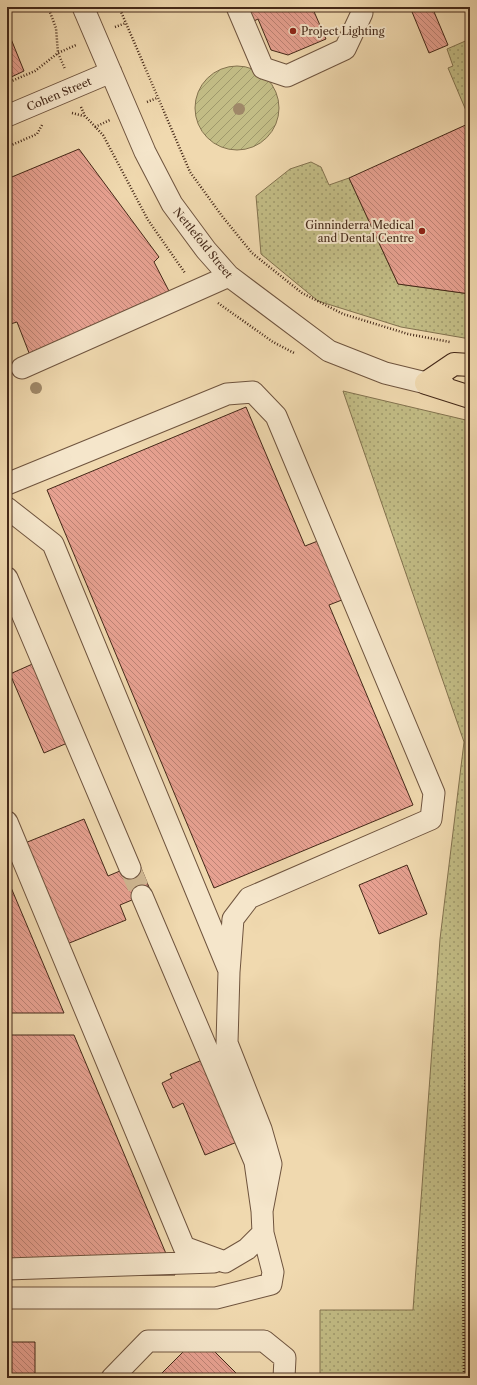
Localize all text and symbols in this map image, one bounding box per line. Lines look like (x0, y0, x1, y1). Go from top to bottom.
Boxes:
place label: Project Lighting (301, 24, 385, 38)
marker: Project Lighting (288, 26, 298, 36)
street label: Cohen Street (24, 74, 94, 114)
street label: Nettlefold Street (170, 205, 236, 281)
place label: Ginninderra Medical and Dental Centre (305, 218, 415, 245)
marker: Ginninderra Medical and Dental Centre (417, 226, 427, 236)

